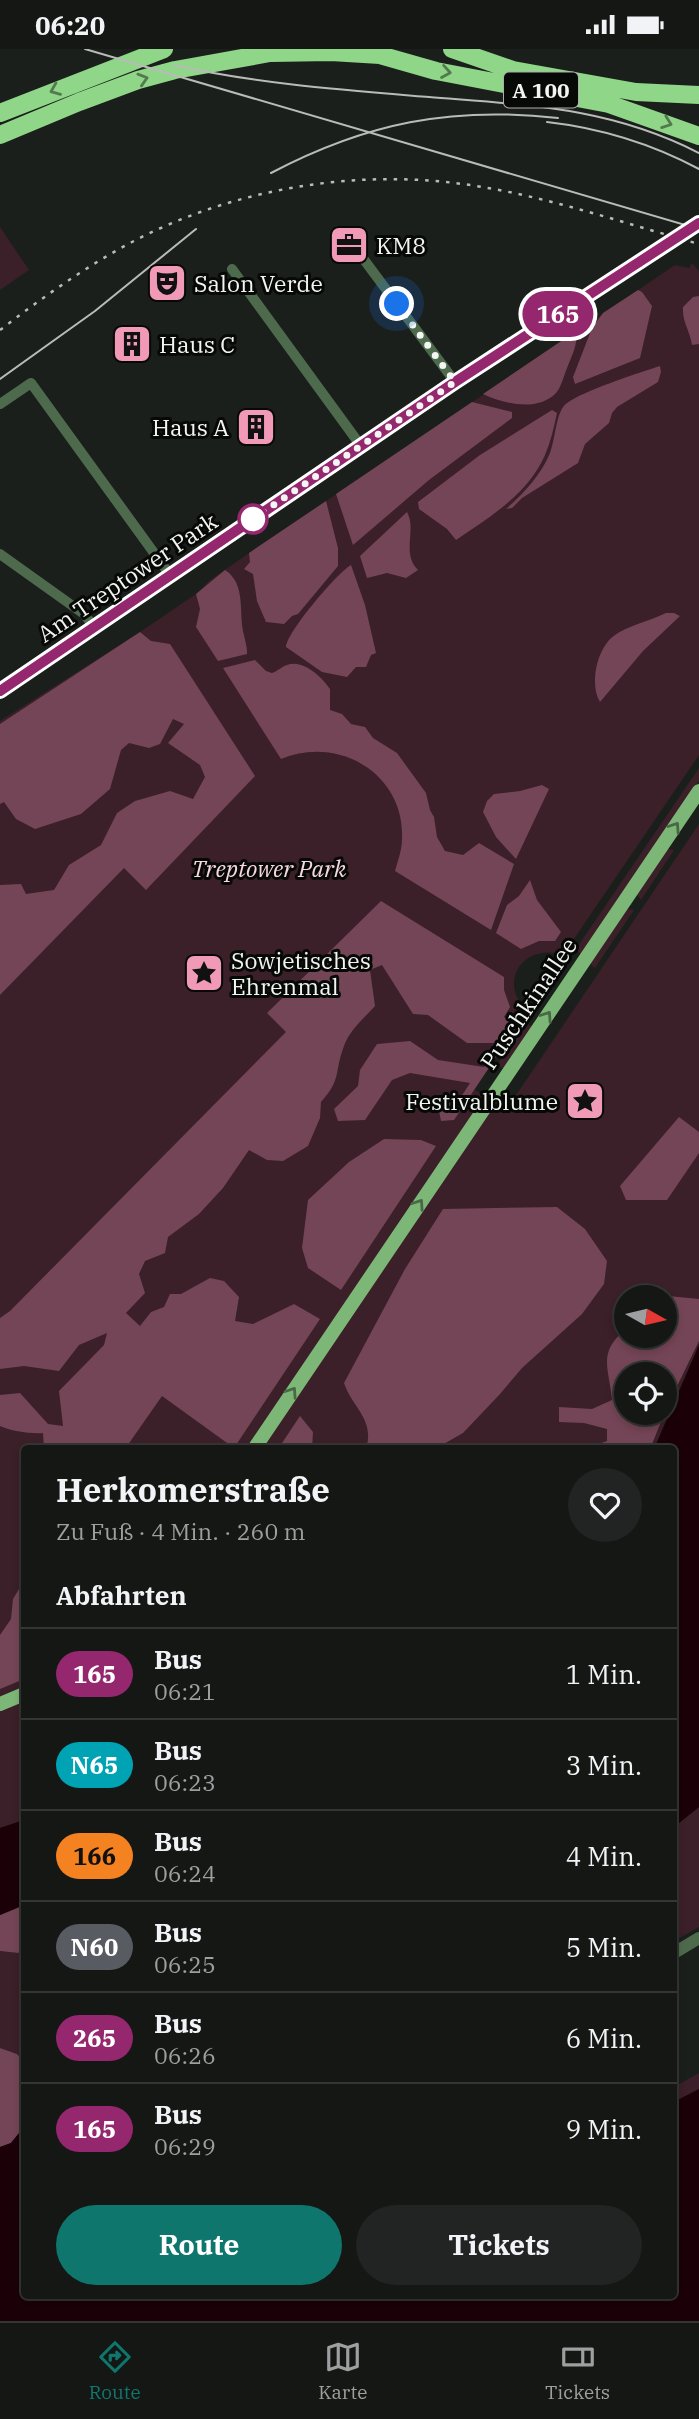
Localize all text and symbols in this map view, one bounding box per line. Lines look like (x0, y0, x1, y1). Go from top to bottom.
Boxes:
text: 06:20 (35, 8, 105, 42)
one-way arrow (440, 64, 451, 79)
one-way arrow (137, 72, 149, 87)
road number: A 100 (504, 72, 578, 107)
one-way arrow (49, 82, 61, 96)
one-way arrow (660, 115, 672, 129)
office icon: KM8 (328, 224, 370, 266)
place label: KM8 (376, 230, 426, 260)
theatre icon: Salon Verde (146, 262, 188, 304)
place label: Salon Verde (194, 268, 323, 298)
your location (379, 286, 414, 321)
line badge: 165 (518, 291, 598, 337)
text: 165 (536, 298, 580, 330)
building icon: Haus C (111, 323, 153, 365)
place label: Haus C (159, 329, 235, 359)
building icon: Haus A (235, 406, 277, 448)
place label: Haus A (152, 412, 229, 442)
unlabelled marker (238, 504, 268, 534)
street label: Am Treptower Park (31, 505, 223, 648)
one-way arrow (666, 822, 679, 835)
park label: Treptower Park (192, 853, 347, 883)
street label: Puschkinallee (473, 931, 583, 1075)
place label: Sowjetisches Ehrenmal (231, 945, 371, 1001)
place icon: Sowjetisches Ehrenmal (183, 952, 225, 994)
one-way arrow (539, 1011, 551, 1024)
place icon: Festivalblume (564, 1080, 606, 1122)
place label: Festivalblume (405, 1086, 558, 1116)
one-way arrow (411, 1199, 424, 1212)
north arrow (614, 1285, 677, 1347)
map controls (614, 1285, 677, 1425)
button: locate (614, 1362, 677, 1425)
one-way arrow (284, 1387, 297, 1400)
text: Herkomerstraße (56, 1468, 330, 1511)
button: heart (568, 1468, 642, 1542)
text: Zu Fuß · 4 Min. · 260 m (56, 1516, 305, 1546)
text: Abfahrten (56, 1578, 187, 1612)
text: Bus (154, 1642, 202, 1676)
text: 1 Min. (566, 1657, 642, 1691)
text: 165 (73, 1658, 116, 1690)
text: 06:21 (154, 1676, 216, 1706)
text: Bus (154, 1733, 202, 1767)
text: 3 Min. (566, 1748, 642, 1782)
text: N65 (71, 1749, 118, 1781)
text: 06:23 (154, 1767, 216, 1797)
text: Bus (154, 1824, 202, 1858)
text: 4 Min. (566, 1839, 642, 1873)
text: 166 (73, 1840, 116, 1872)
text: 06:24 (154, 1858, 216, 1888)
text: Bus (154, 1915, 202, 1949)
text: 5 Min. (566, 1930, 642, 1964)
text: N60 (71, 1931, 118, 1963)
text: 06:25 (154, 1949, 216, 1979)
text: Bus (154, 2006, 202, 2040)
text: 6 Min. (566, 2021, 642, 2055)
text: 265 (73, 2022, 116, 2054)
text: 06:26 (154, 2040, 216, 2070)
text: Bus (154, 2097, 202, 2131)
text: 9 Min. (566, 2112, 642, 2146)
text: 165 (73, 2113, 116, 2145)
text: 06:29 (154, 2131, 216, 2161)
button: Route (56, 2205, 342, 2285)
button: Tickets (356, 2205, 642, 2285)
tab: Route (89, 2338, 141, 2404)
tab: Karte (318, 2338, 367, 2404)
tab: Tickets (545, 2338, 610, 2404)

